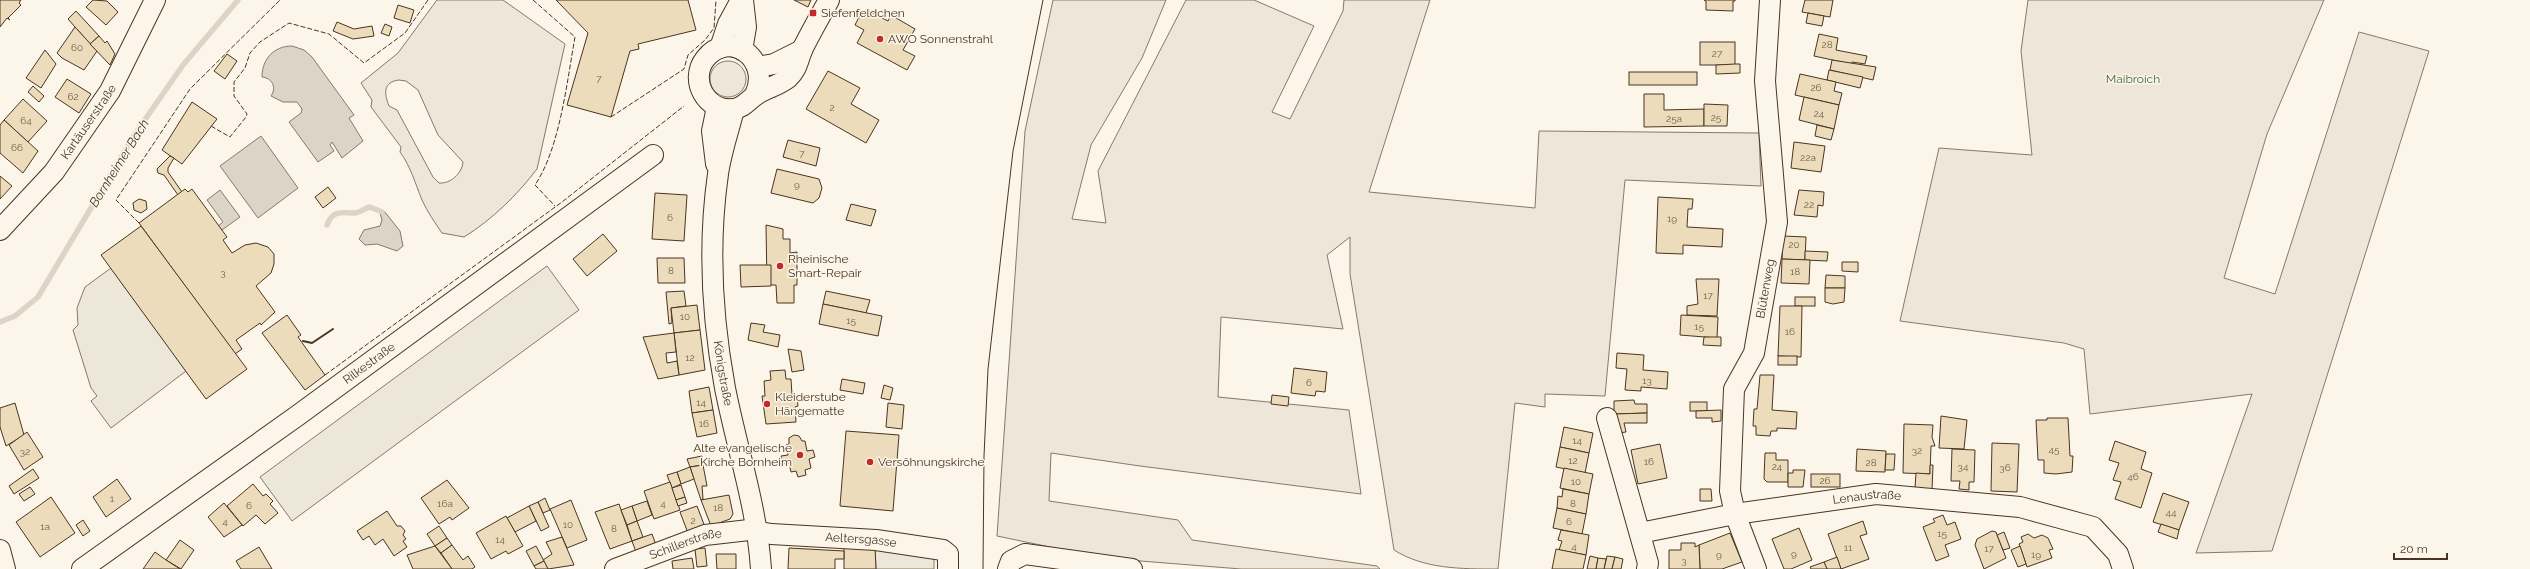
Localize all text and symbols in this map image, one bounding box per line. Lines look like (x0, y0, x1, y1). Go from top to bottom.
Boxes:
place label: Siefenfeldchen (821, 6, 905, 20)
marker: Siefenfeldchen (808, 8, 818, 18)
place label: AWO Sonnenstrahl (888, 32, 994, 46)
marker: AWO Sonnenstrahl (875, 34, 885, 44)
house number: 28 (1821, 39, 1833, 50)
house number: 60 (71, 42, 83, 53)
house number: 27 (1712, 48, 1723, 59)
park label: Maibroich (2106, 72, 2160, 86)
house number: 7 (596, 73, 602, 84)
street label: Kartäuserstraße (58, 82, 119, 162)
house number: 26 (1810, 82, 1822, 93)
house number: 62 (67, 91, 79, 102)
house number: 2 (829, 102, 835, 113)
house number: 24 (1814, 108, 1825, 119)
house number: 25 (1711, 112, 1722, 123)
house number: 25a (1666, 113, 1682, 124)
house number: 64 (20, 115, 32, 126)
water label: Bornheimer Bach (86, 116, 152, 210)
house number: 66 (11, 142, 23, 153)
house number: 7 (799, 148, 805, 159)
house number: 22a (1800, 152, 1816, 163)
house number: 9 (794, 179, 800, 190)
house number: 22 (1804, 199, 1814, 210)
house number: 6 (667, 212, 673, 223)
house number: 19 (1667, 213, 1677, 224)
house number: 20 (1788, 239, 1800, 250)
place label: Rheinische Smart-Repair (788, 252, 862, 280)
street label: Blütenweg (1753, 258, 1777, 320)
marker: Rheinische Smart-Repair (775, 261, 785, 271)
house number: 8 (668, 265, 674, 276)
house number: 18 (1790, 266, 1800, 277)
house number: 3 (220, 267, 226, 278)
house number: 17 (1703, 290, 1713, 301)
house number: 10 (680, 311, 690, 322)
house number: 15 (846, 315, 856, 326)
house number: 15 (1694, 321, 1704, 332)
house number: 16 (1785, 326, 1795, 337)
street label: Rilkestraße (340, 340, 398, 387)
street label: Königstraße (711, 340, 736, 407)
house number: 12 (685, 352, 695, 363)
house number: 13 (1642, 375, 1652, 386)
house number: 6 (1306, 377, 1312, 388)
place label: Kleiderstube Hängematte (775, 390, 846, 418)
house number: 14 (696, 397, 706, 408)
marker: Kleiderstube Hängematte (762, 399, 772, 409)
house number: 16 (699, 418, 709, 429)
house number: 14 (1572, 435, 1582, 446)
place label: Alte evangelische Kirche Bornheim (693, 441, 792, 469)
house number: 45 (2049, 444, 2060, 455)
house number: 32 (1912, 445, 1922, 456)
house number: 32 (20, 446, 30, 457)
marker: Alte evangelische Kirche Bornheim (795, 450, 805, 460)
place label: Versöhnungskirche (878, 455, 985, 469)
house number: 12 (1568, 455, 1578, 466)
house number: 16 (1644, 456, 1654, 467)
marker: Versöhnungskirche (865, 457, 875, 467)
house number: 28 (1865, 457, 1877, 468)
house number: 24 (1772, 461, 1783, 472)
house number: 34 (1958, 461, 1969, 472)
house number: 36 (1999, 462, 2011, 473)
house number: 46 (2127, 471, 2139, 482)
house number: 26 (1819, 475, 1831, 486)
house number: 10 (1571, 476, 1581, 487)
street label: Lenaustraße (1832, 487, 1902, 507)
house number: 1 (110, 493, 115, 504)
house number: 16a (437, 498, 453, 509)
house number: 4 (660, 498, 666, 509)
house number: 8 (1570, 498, 1576, 509)
house number: 6 (246, 500, 252, 511)
house number: 18 (713, 502, 723, 513)
house number: 44 (2166, 507, 2177, 518)
house number: 2 (690, 515, 696, 526)
house number: 4 (222, 516, 228, 527)
house number: 6 (1566, 516, 1572, 527)
house number: 10 (563, 519, 573, 530)
house number: 1a (40, 521, 50, 532)
house number: 8 (611, 523, 617, 534)
street label: Schillerstraße (647, 526, 722, 562)
house number: 15 (1937, 528, 1947, 539)
street label: Aeltersgasse (825, 530, 898, 550)
house number: 14 (495, 534, 505, 545)
scale bar (2394, 535, 2447, 561)
house number: 4 (1571, 541, 1577, 552)
house number: 11 (1844, 542, 1853, 553)
text: 20 m (2400, 542, 2428, 556)
house number: 17 (1984, 543, 1994, 554)
house number: 9 (1791, 548, 1797, 559)
house number: 9 (1716, 549, 1722, 560)
house number: 19 (2031, 549, 2041, 560)
house number: 3 (1681, 555, 1687, 566)

